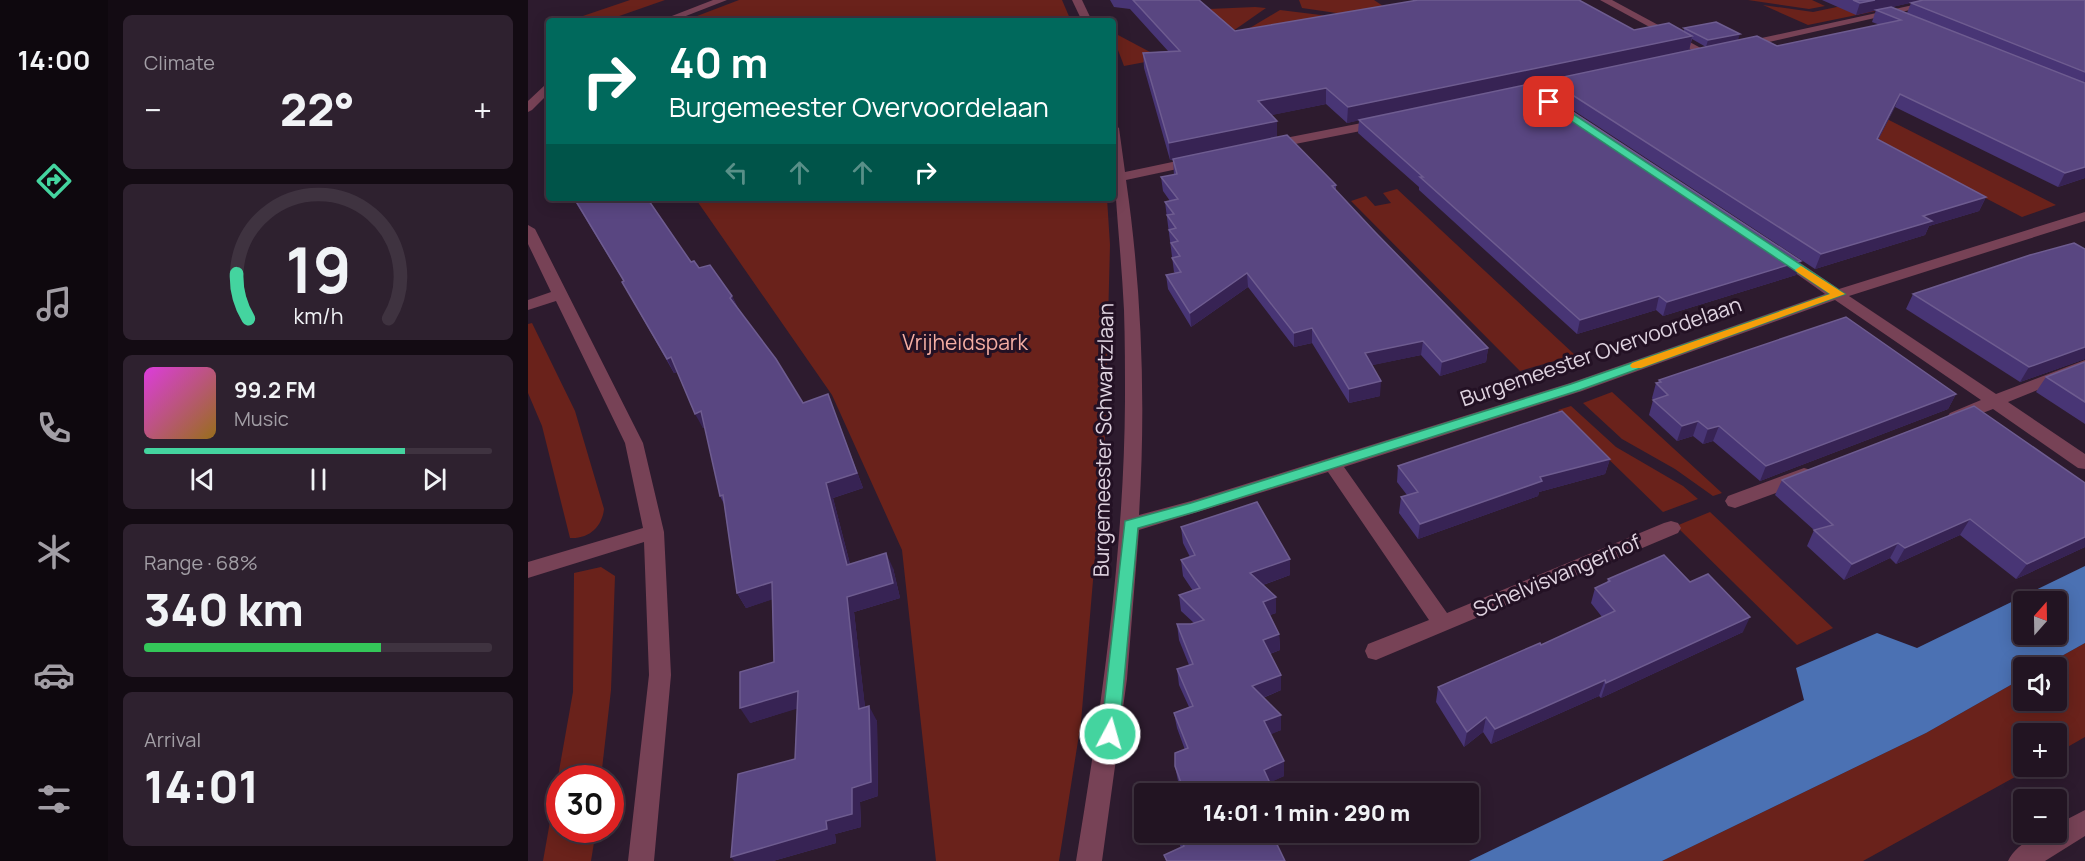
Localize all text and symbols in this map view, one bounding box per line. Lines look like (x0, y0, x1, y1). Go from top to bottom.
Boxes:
text: 40 m (669, 33, 768, 91)
text: 14:00 (17, 41, 91, 78)
icon: right (570, 42, 648, 120)
text: Climate (144, 49, 215, 76)
pin (1523, 76, 1574, 127)
text: 22° (280, 78, 355, 140)
icon: arrive (1532, 85, 1565, 118)
text: − (144, 87, 162, 132)
text: + (473, 87, 492, 132)
text: Burgemeester Overvoordelaan (669, 88, 1049, 125)
icon: left (720, 156, 753, 189)
icon: ahead (783, 156, 816, 189)
icon: ahead (846, 156, 879, 189)
icon: right (909, 156, 942, 189)
icon: directions (33, 160, 75, 202)
text: 19 (285, 226, 351, 312)
icon: music (33, 283, 75, 325)
street label: Burgemeester Overvoordelaan (1456, 290, 1745, 412)
text: km/h (293, 301, 343, 330)
street label: Burgemeester Schwartzlaan (1087, 303, 1119, 577)
park label: Vrijheidspark (902, 328, 1028, 356)
text: 99.2 FM (234, 375, 316, 405)
text: Music (234, 405, 289, 432)
icon: phone (33, 407, 75, 449)
icon: previous (186, 463, 219, 496)
icon: pause (302, 463, 335, 496)
icon: next (418, 463, 451, 496)
street label: Schelvisvangerhof (1469, 527, 1645, 623)
icon: climate (33, 531, 75, 573)
text: Range · 68% (144, 549, 258, 576)
text: 340 km (144, 578, 304, 640)
north arrow (2013, 591, 2067, 645)
map controls (2013, 591, 2067, 843)
icon: car (33, 654, 75, 696)
button: sound (2013, 657, 2067, 711)
position arrow (1078, 702, 1142, 766)
button: + (2013, 723, 2067, 777)
text: Arrival (144, 726, 201, 753)
text: 14:01 (144, 755, 259, 817)
speed limit sign: 30 (546, 765, 624, 843)
icon: filters (33, 778, 75, 820)
button: − (2013, 789, 2067, 843)
text: 14:01 · 1 min · 290 m (1203, 798, 1410, 828)

